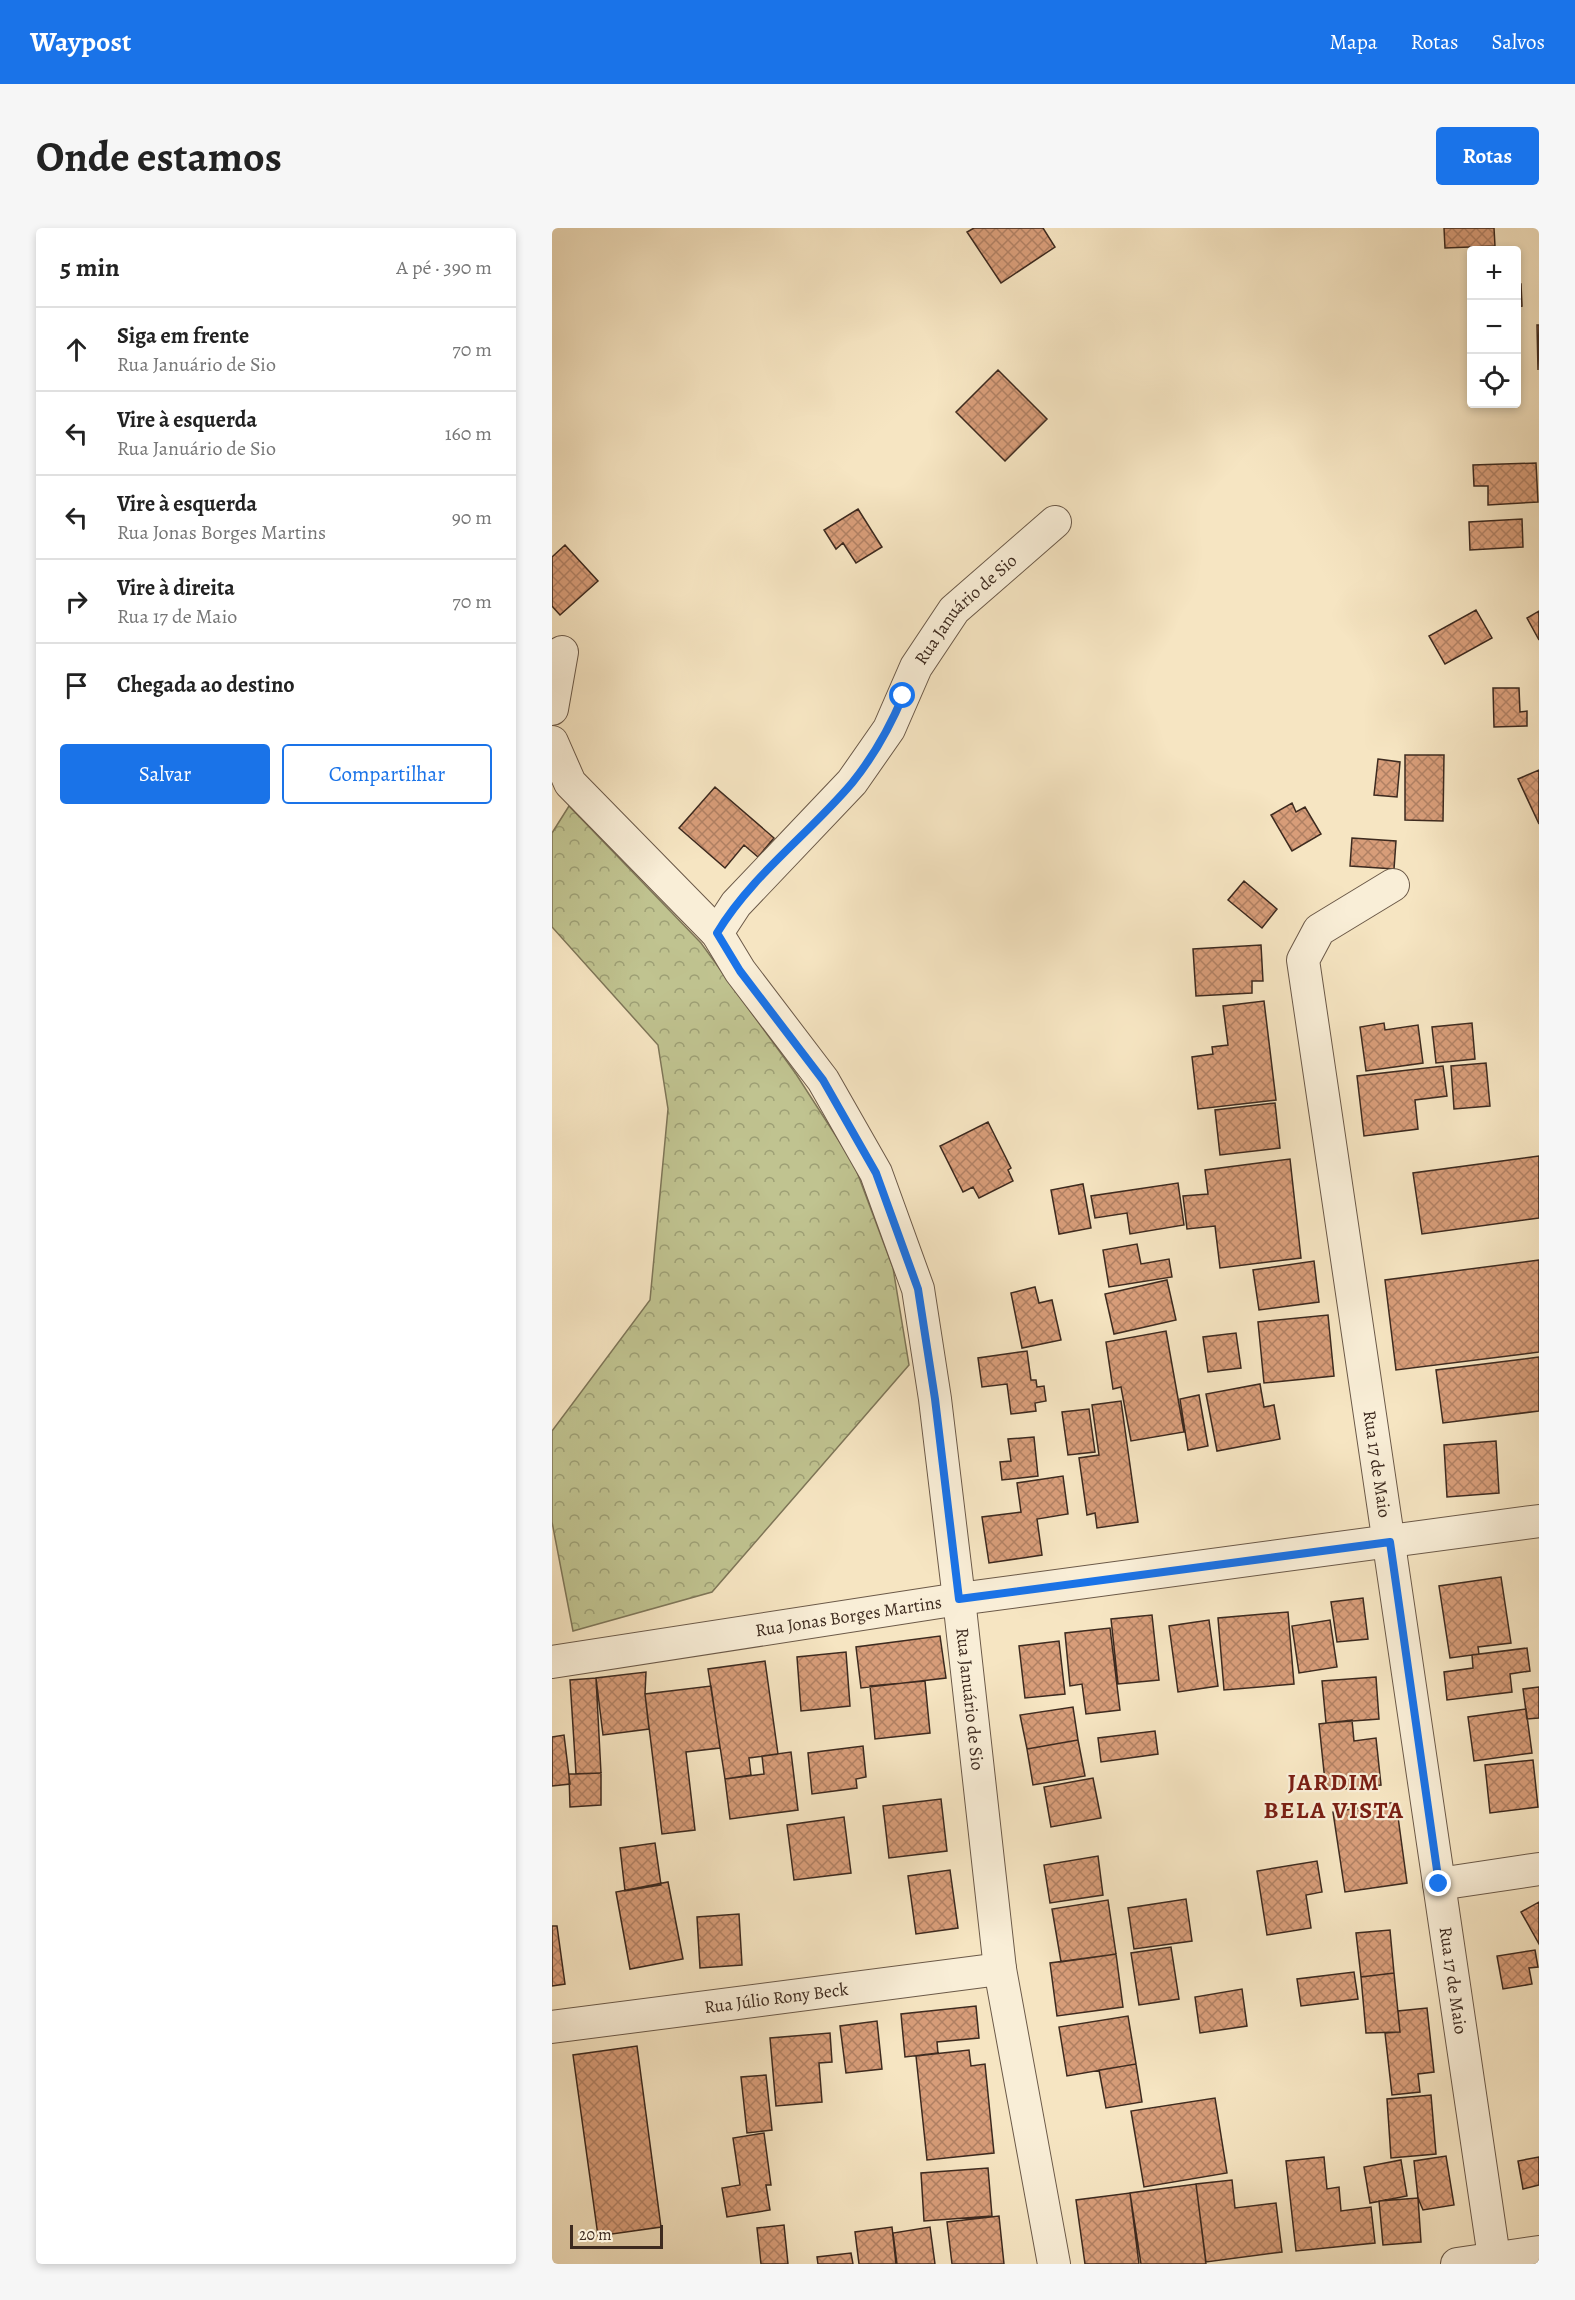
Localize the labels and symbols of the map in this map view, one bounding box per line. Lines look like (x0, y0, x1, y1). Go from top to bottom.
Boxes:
street label: Rua Januário de Sio (909, 548, 1022, 669)
route start (889, 682, 915, 708)
street label: Rua 17 de Maio (1357, 1409, 1397, 1519)
street label: Rua Jonas Borges Martins (754, 1590, 943, 1642)
street label: Rua Januário de Sio (950, 1627, 990, 1772)
district label: JARDIM BELA VISTA (1263, 1766, 1405, 1826)
route end (1425, 1870, 1451, 1896)
street label: Rua 17 de Maio (1433, 1925, 1473, 2036)
street label: Rua Júlio Rony Beck (703, 1977, 850, 2019)
scale bar (570, 2222, 663, 2250)

